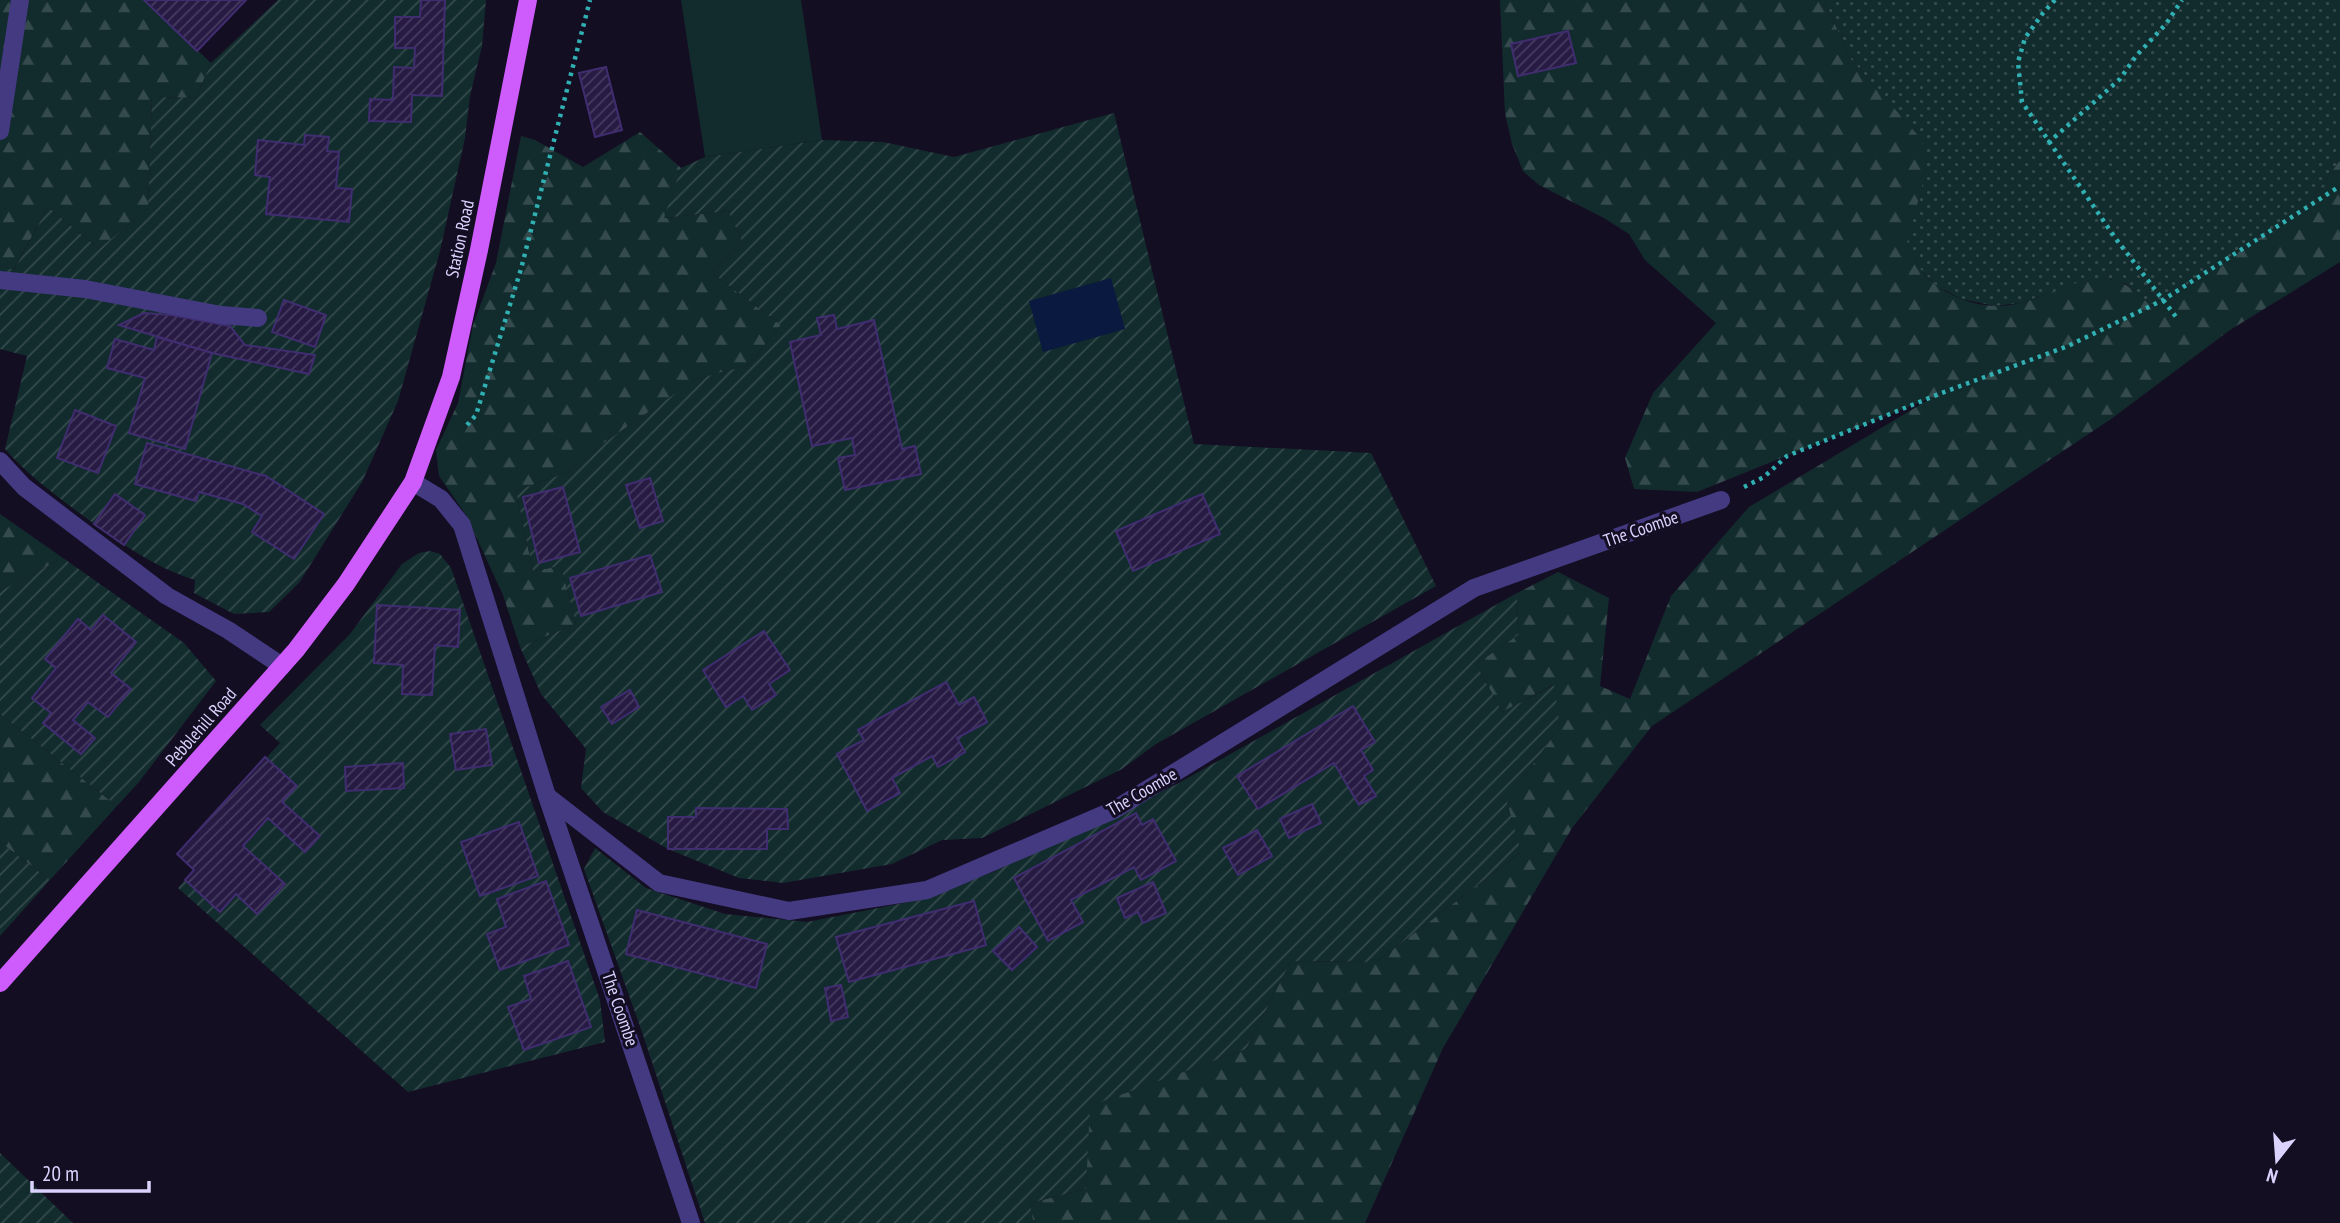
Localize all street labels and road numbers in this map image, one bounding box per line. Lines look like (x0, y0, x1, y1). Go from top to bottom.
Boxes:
street label: Station Road (440, 198, 479, 280)
street label: The Coombe (1600, 505, 1681, 552)
street label: Pebblehill Road (160, 683, 241, 771)
street label: The Coombe (1102, 762, 1181, 821)
street label: The Coombe (597, 968, 644, 1049)

